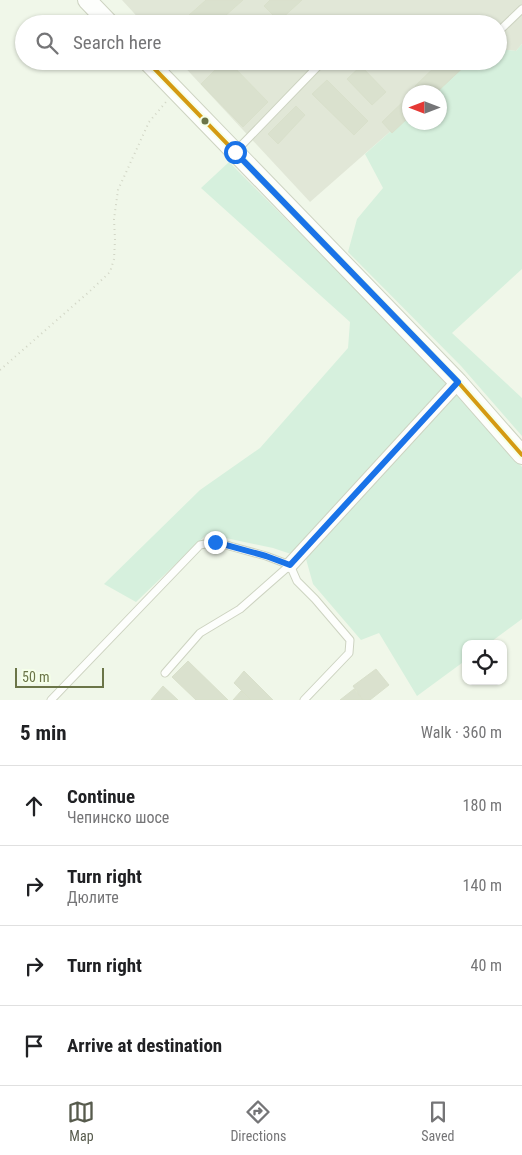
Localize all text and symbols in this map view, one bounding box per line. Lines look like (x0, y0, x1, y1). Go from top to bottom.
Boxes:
search box (15, 15, 507, 70)
icon: search (33, 29, 61, 57)
text: Search here (73, 31, 161, 54)
north arrow (402, 85, 447, 130)
unlabelled marker (200, 116, 210, 126)
route start (224, 141, 247, 164)
route end (204, 531, 227, 554)
map controls (462, 640, 507, 685)
button: locate (462, 640, 507, 685)
scale bar (15, 665, 104, 688)
text: 50 m (22, 669, 50, 685)
text: 5 min (20, 721, 67, 745)
text: Walk · 360 m (421, 723, 502, 742)
text: Continue (67, 785, 135, 808)
icon: ahead (20, 792, 48, 820)
text: 180 m (463, 796, 502, 815)
text: Чепинско шосе (67, 808, 169, 827)
text: Turn right (67, 865, 142, 888)
icon: right (20, 872, 48, 900)
text: 140 m (463, 876, 502, 895)
text: Дюлите (67, 888, 119, 907)
icon: right (20, 952, 48, 980)
text: Turn right (67, 954, 142, 977)
text: 40 m (470, 956, 502, 975)
icon: arrive (20, 1032, 48, 1060)
text: Arrive at destination (67, 1034, 222, 1057)
tab: Map (67, 1098, 95, 1144)
tab: Directions (230, 1098, 286, 1144)
tab: Saved (421, 1098, 455, 1144)

